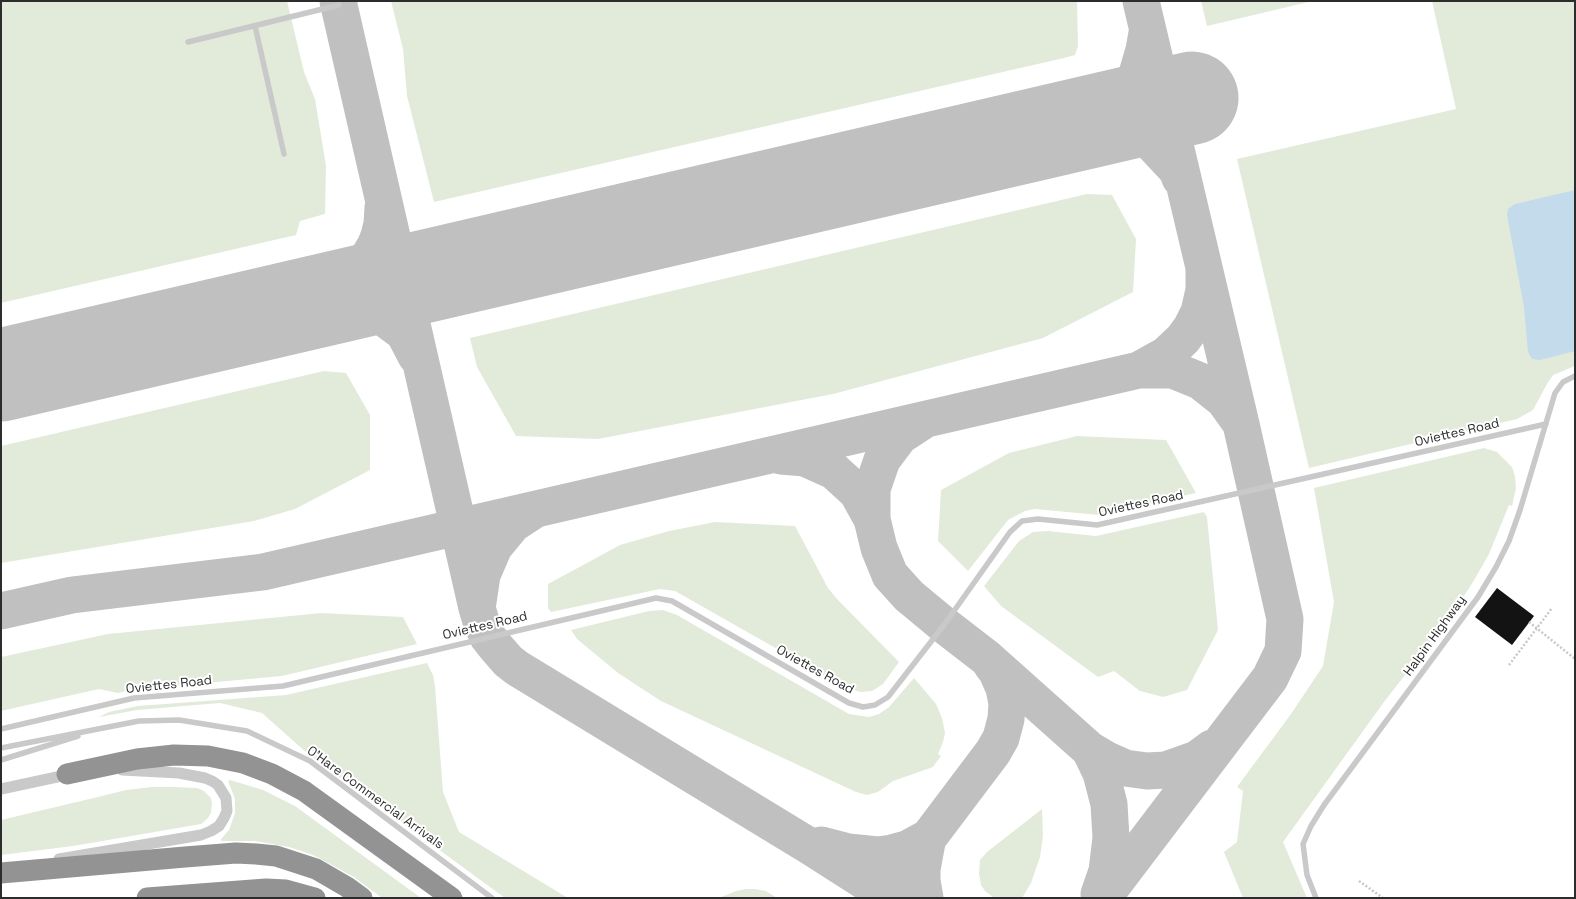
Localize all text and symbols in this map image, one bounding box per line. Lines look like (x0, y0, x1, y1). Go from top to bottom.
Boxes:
street label: Oviettes Road (1413, 416, 1501, 450)
street label: Oviettes Road (1097, 487, 1185, 521)
street label: Halpin Highway (1401, 593, 1469, 679)
street label: Oviettes Road (441, 609, 529, 643)
street label: Oviettes Road (773, 642, 857, 698)
street label: Oviettes Road (125, 673, 213, 697)
street label: O'Hare Commercial Arrivals (304, 743, 446, 853)

